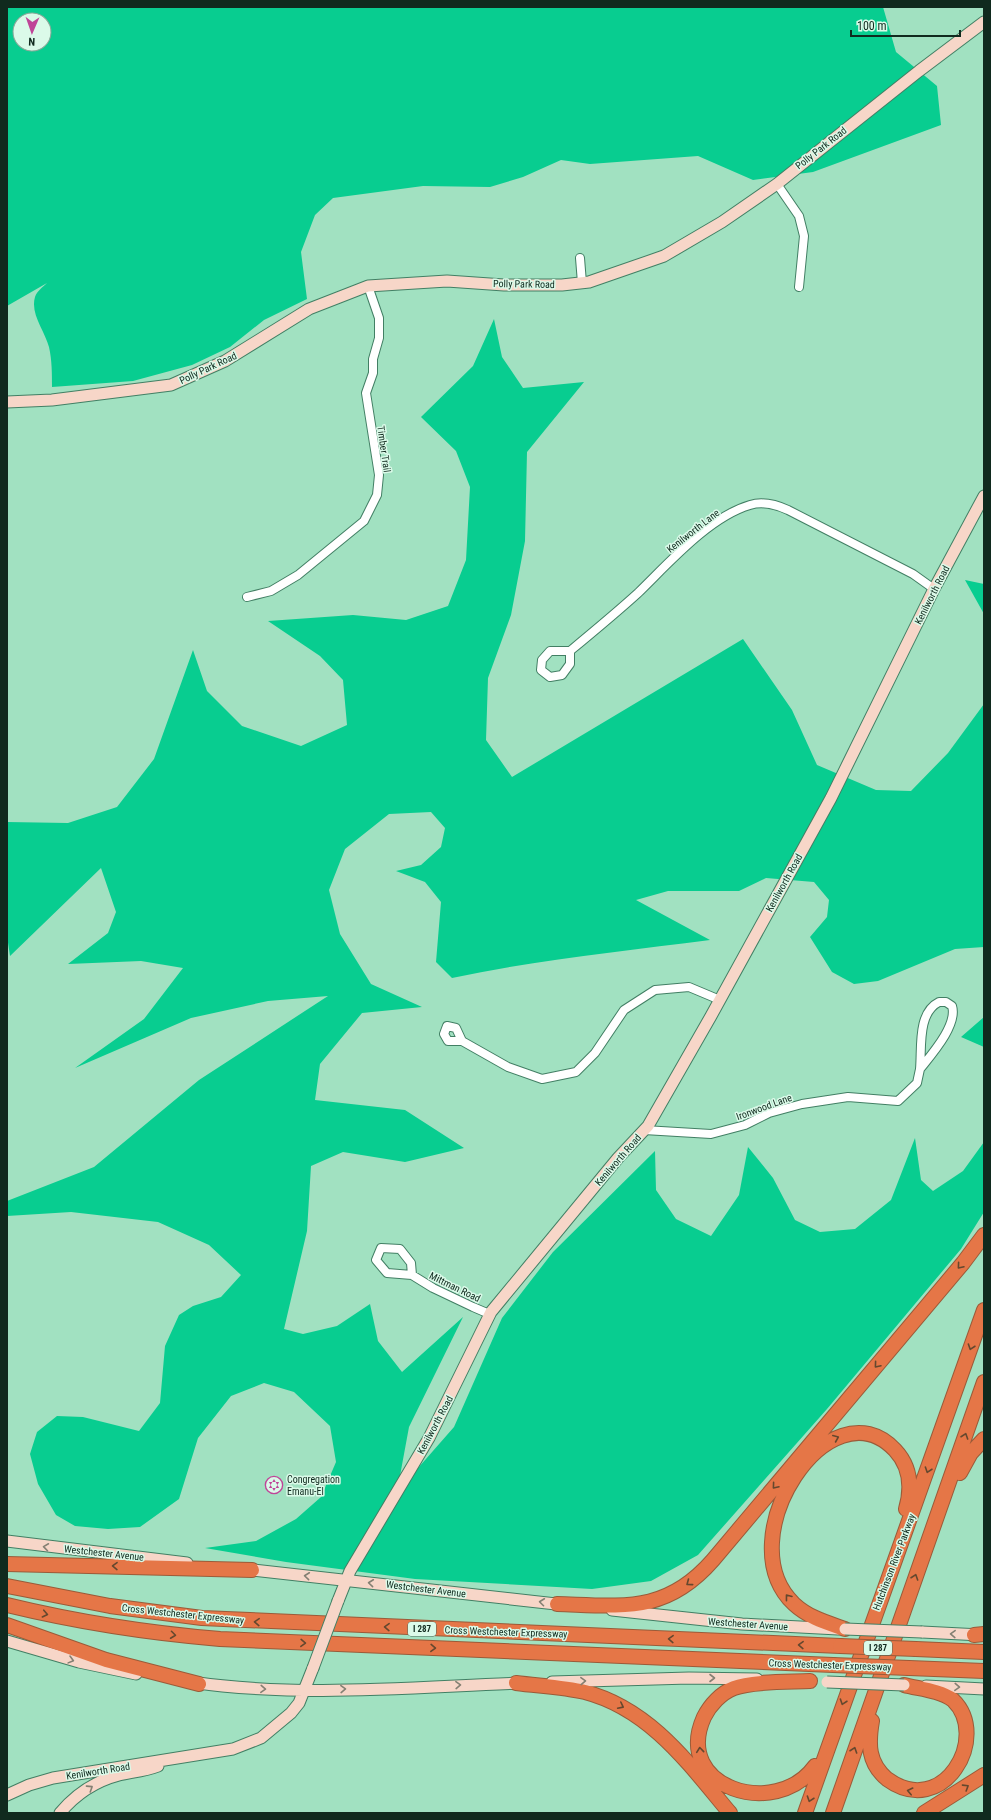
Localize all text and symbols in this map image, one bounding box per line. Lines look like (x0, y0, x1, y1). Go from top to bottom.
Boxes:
north arrow (12, 12, 52, 52)
scale bar (851, 12, 960, 38)
text: 100 m (857, 19, 887, 33)
text: N (28, 35, 35, 48)
street label: Polly Park Road (793, 125, 849, 171)
street label: Polly Park Road (493, 278, 555, 290)
street label: Polly Park Road (178, 350, 238, 386)
street label: Timber Trail (375, 425, 393, 473)
street label: Kenilworth Lane (665, 507, 722, 555)
street label: Kenilworth Road (912, 564, 952, 626)
street label: Kenilworth Road (764, 852, 804, 914)
street label: Ironwood Lane (735, 1092, 794, 1122)
street label: Kenilworth Road (593, 1132, 643, 1188)
one-way arrow (958, 1261, 965, 1268)
street label: Mittman Road (428, 1270, 482, 1304)
one-way arrow (967, 1343, 976, 1350)
one-way arrow (874, 1360, 881, 1368)
street label: Kenilworth Road (415, 1394, 455, 1456)
one-way arrow (961, 1432, 969, 1439)
one-way arrow (832, 1435, 839, 1443)
one-way arrow (924, 1466, 933, 1473)
place label: Congregation Emanu-El (287, 1474, 340, 1497)
synagogue icon: Congregation Emanu-El (264, 1475, 284, 1495)
one-way arrow (773, 1481, 780, 1489)
street label: Hutchinson River Parkway (871, 1512, 917, 1612)
one-way arrow (43, 1543, 49, 1552)
street label: Westchester Avenue (64, 1543, 145, 1563)
one-way arrow (112, 1562, 118, 1571)
one-way arrow (304, 1571, 310, 1580)
one-way arrow (910, 1574, 919, 1581)
one-way arrow (687, 1578, 694, 1585)
one-way arrow (368, 1579, 374, 1588)
street label: Westchester Avenue (386, 1579, 467, 1599)
one-way arrow (786, 1594, 793, 1601)
one-way arrow (539, 1598, 545, 1607)
street label: Cross Westchester Expressway (121, 1602, 245, 1626)
one-way arrow (42, 1609, 48, 1617)
street label: Westchester Avenue (708, 1616, 789, 1632)
one-way arrow (254, 1617, 260, 1626)
road number: I 287 (408, 1622, 436, 1636)
one-way arrow (384, 1623, 390, 1632)
street label: Cross Westchester Expressway (444, 1624, 568, 1640)
one-way arrow (950, 1629, 956, 1638)
one-way arrow (170, 1630, 176, 1639)
one-way arrow (668, 1635, 674, 1643)
one-way arrow (300, 1639, 306, 1647)
one-way arrow (798, 1640, 804, 1649)
road number: I 287 (864, 1641, 892, 1655)
one-way arrow (430, 1644, 436, 1653)
one-way arrow (68, 1655, 75, 1663)
street label: Cross Westchester Expressway (768, 1657, 892, 1673)
one-way arrow (709, 1674, 715, 1682)
one-way arrow (580, 1677, 586, 1685)
one-way arrow (455, 1681, 461, 1690)
one-way arrow (954, 1683, 960, 1692)
one-way arrow (260, 1684, 266, 1693)
one-way arrow (340, 1685, 346, 1694)
one-way arrow (839, 1699, 848, 1706)
one-way arrow (617, 1701, 625, 1709)
one-way arrow (695, 1747, 704, 1753)
one-way arrow (850, 1747, 858, 1754)
street label: Kenilworth Road (65, 1761, 131, 1781)
one-way arrow (962, 1784, 969, 1791)
one-way arrow (85, 1786, 92, 1793)
one-way arrow (907, 1787, 913, 1795)
one-way arrow (806, 1796, 814, 1803)

